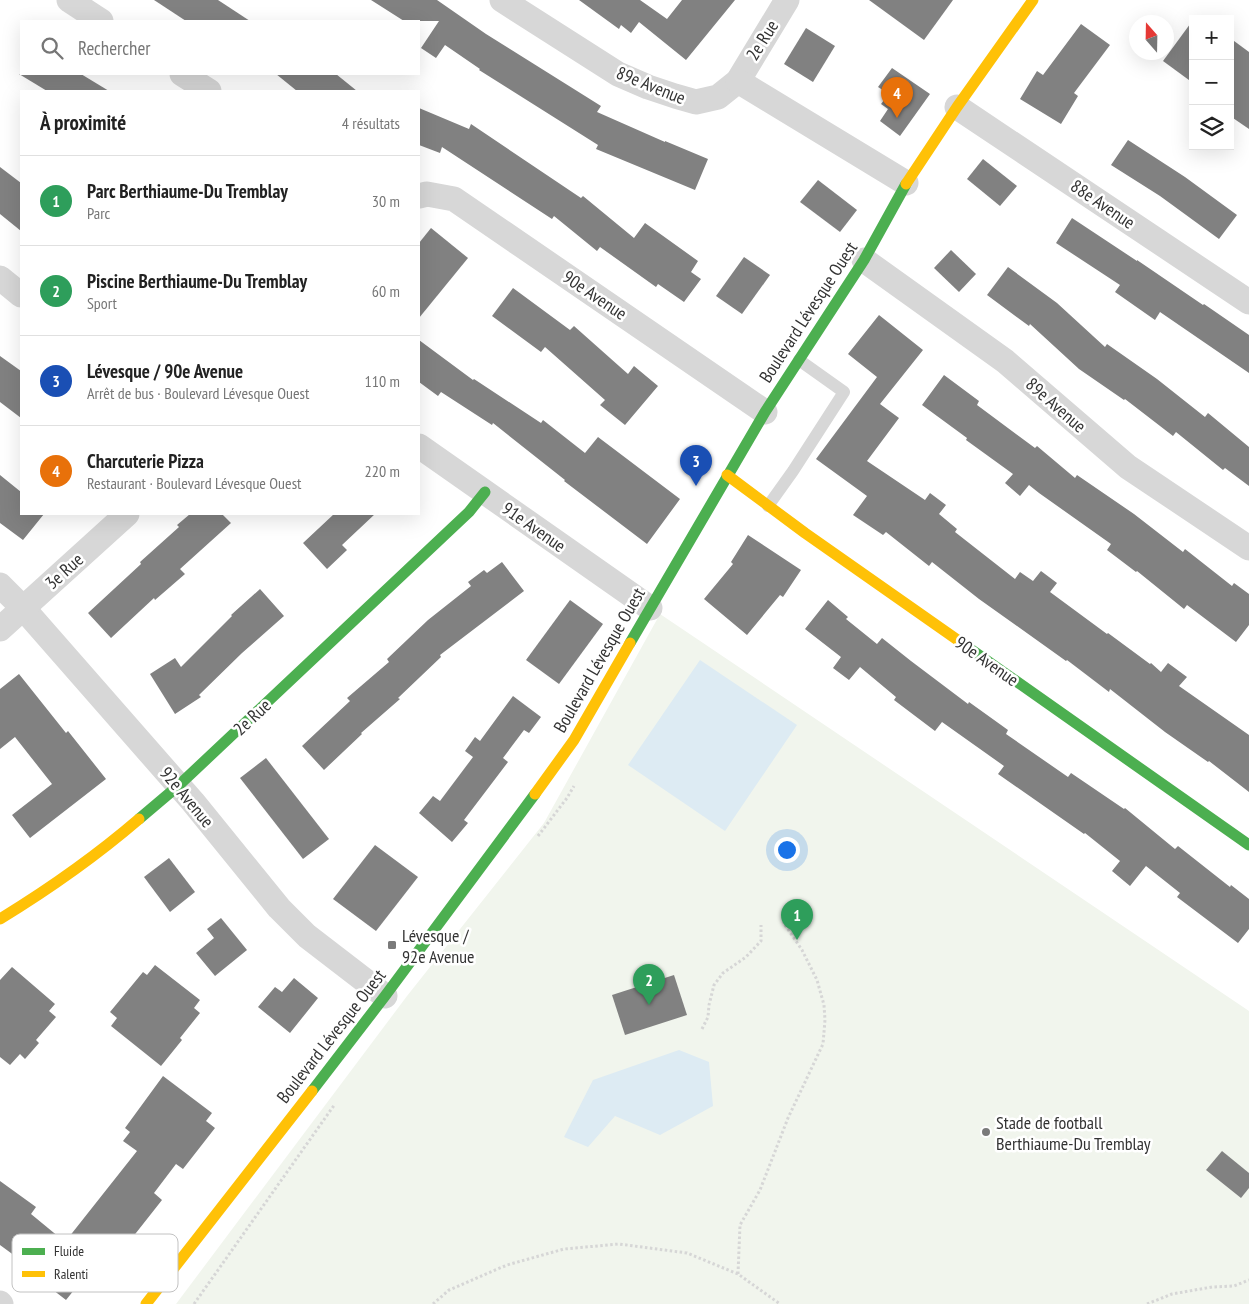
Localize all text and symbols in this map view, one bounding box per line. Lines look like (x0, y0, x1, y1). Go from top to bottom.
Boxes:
north arrow (1129, 15, 1174, 60)
map controls (1189, 15, 1234, 150)
button: + (1189, 15, 1234, 60)
street label: 2e Rue (741, 16, 783, 64)
search box (20, 20, 420, 75)
icon: search (38, 34, 66, 62)
text: Rechercher (78, 36, 150, 60)
button: − (1189, 60, 1234, 105)
street label: 89e Avenue (613, 61, 689, 109)
pin: 4 (881, 77, 913, 118)
button: layers (1189, 105, 1234, 150)
text: À proximité (40, 109, 126, 136)
text: 4 résultats (342, 113, 400, 133)
street label: 88e Avenue (1067, 174, 1139, 234)
text: Parc Berthiaume-Du Tremblay (87, 179, 288, 203)
text: 1 (52, 191, 60, 211)
text: 30 m (372, 191, 400, 211)
text: Parc (87, 203, 110, 223)
street label: Boulevard Lévesque Ouest (754, 237, 862, 387)
street label: 90e Avenue (559, 265, 631, 325)
text: Piscine Berthiaume-Du Tremblay (87, 269, 307, 293)
text: 2 (52, 281, 60, 301)
text: 60 m (372, 281, 400, 301)
text: Sport (87, 293, 117, 313)
text: Lévesque / 90e Avenue (87, 359, 243, 383)
text: 3 (52, 371, 60, 391)
text: 110 m (365, 371, 400, 391)
street label: 89e Avenue (1021, 373, 1091, 437)
text: Arrêt de bus · Boulevard Lévesque Ouest (87, 383, 309, 403)
pin: 3 (680, 445, 712, 486)
text: Charcuterie Pizza (87, 449, 204, 473)
text: 4 (52, 461, 60, 481)
text: 220 m (365, 461, 400, 481)
text: Restaurant · Boulevard Lévesque Ouest (87, 473, 301, 493)
street label: 91e Avenue (498, 497, 570, 557)
street label: 3e Rue (40, 548, 88, 594)
street label: Boulevard Lévesque Ouest (548, 583, 650, 737)
street label: 90e Avenue (951, 631, 1023, 691)
street label: 2e Rue (228, 694, 276, 740)
street label: 92e Avenue (155, 762, 219, 832)
your location (774, 837, 800, 863)
pin: 1 (781, 899, 813, 940)
place label: Lévesque / 92e Avenue (402, 924, 475, 968)
marker: Lévesque / 92e Avenue (386, 939, 398, 951)
street label: Boulevard Lévesque Ouest (272, 964, 390, 1107)
pin: 2 (633, 964, 665, 1005)
place label: Stade de football Berthiaume-Du Tremblay (996, 1111, 1151, 1155)
marker: Stade de football Berthiaume-Du Tremblay (980, 1126, 992, 1138)
legend (12, 1234, 178, 1292)
text: Fluide (54, 1242, 84, 1260)
text: Ralenti (54, 1265, 88, 1283)

